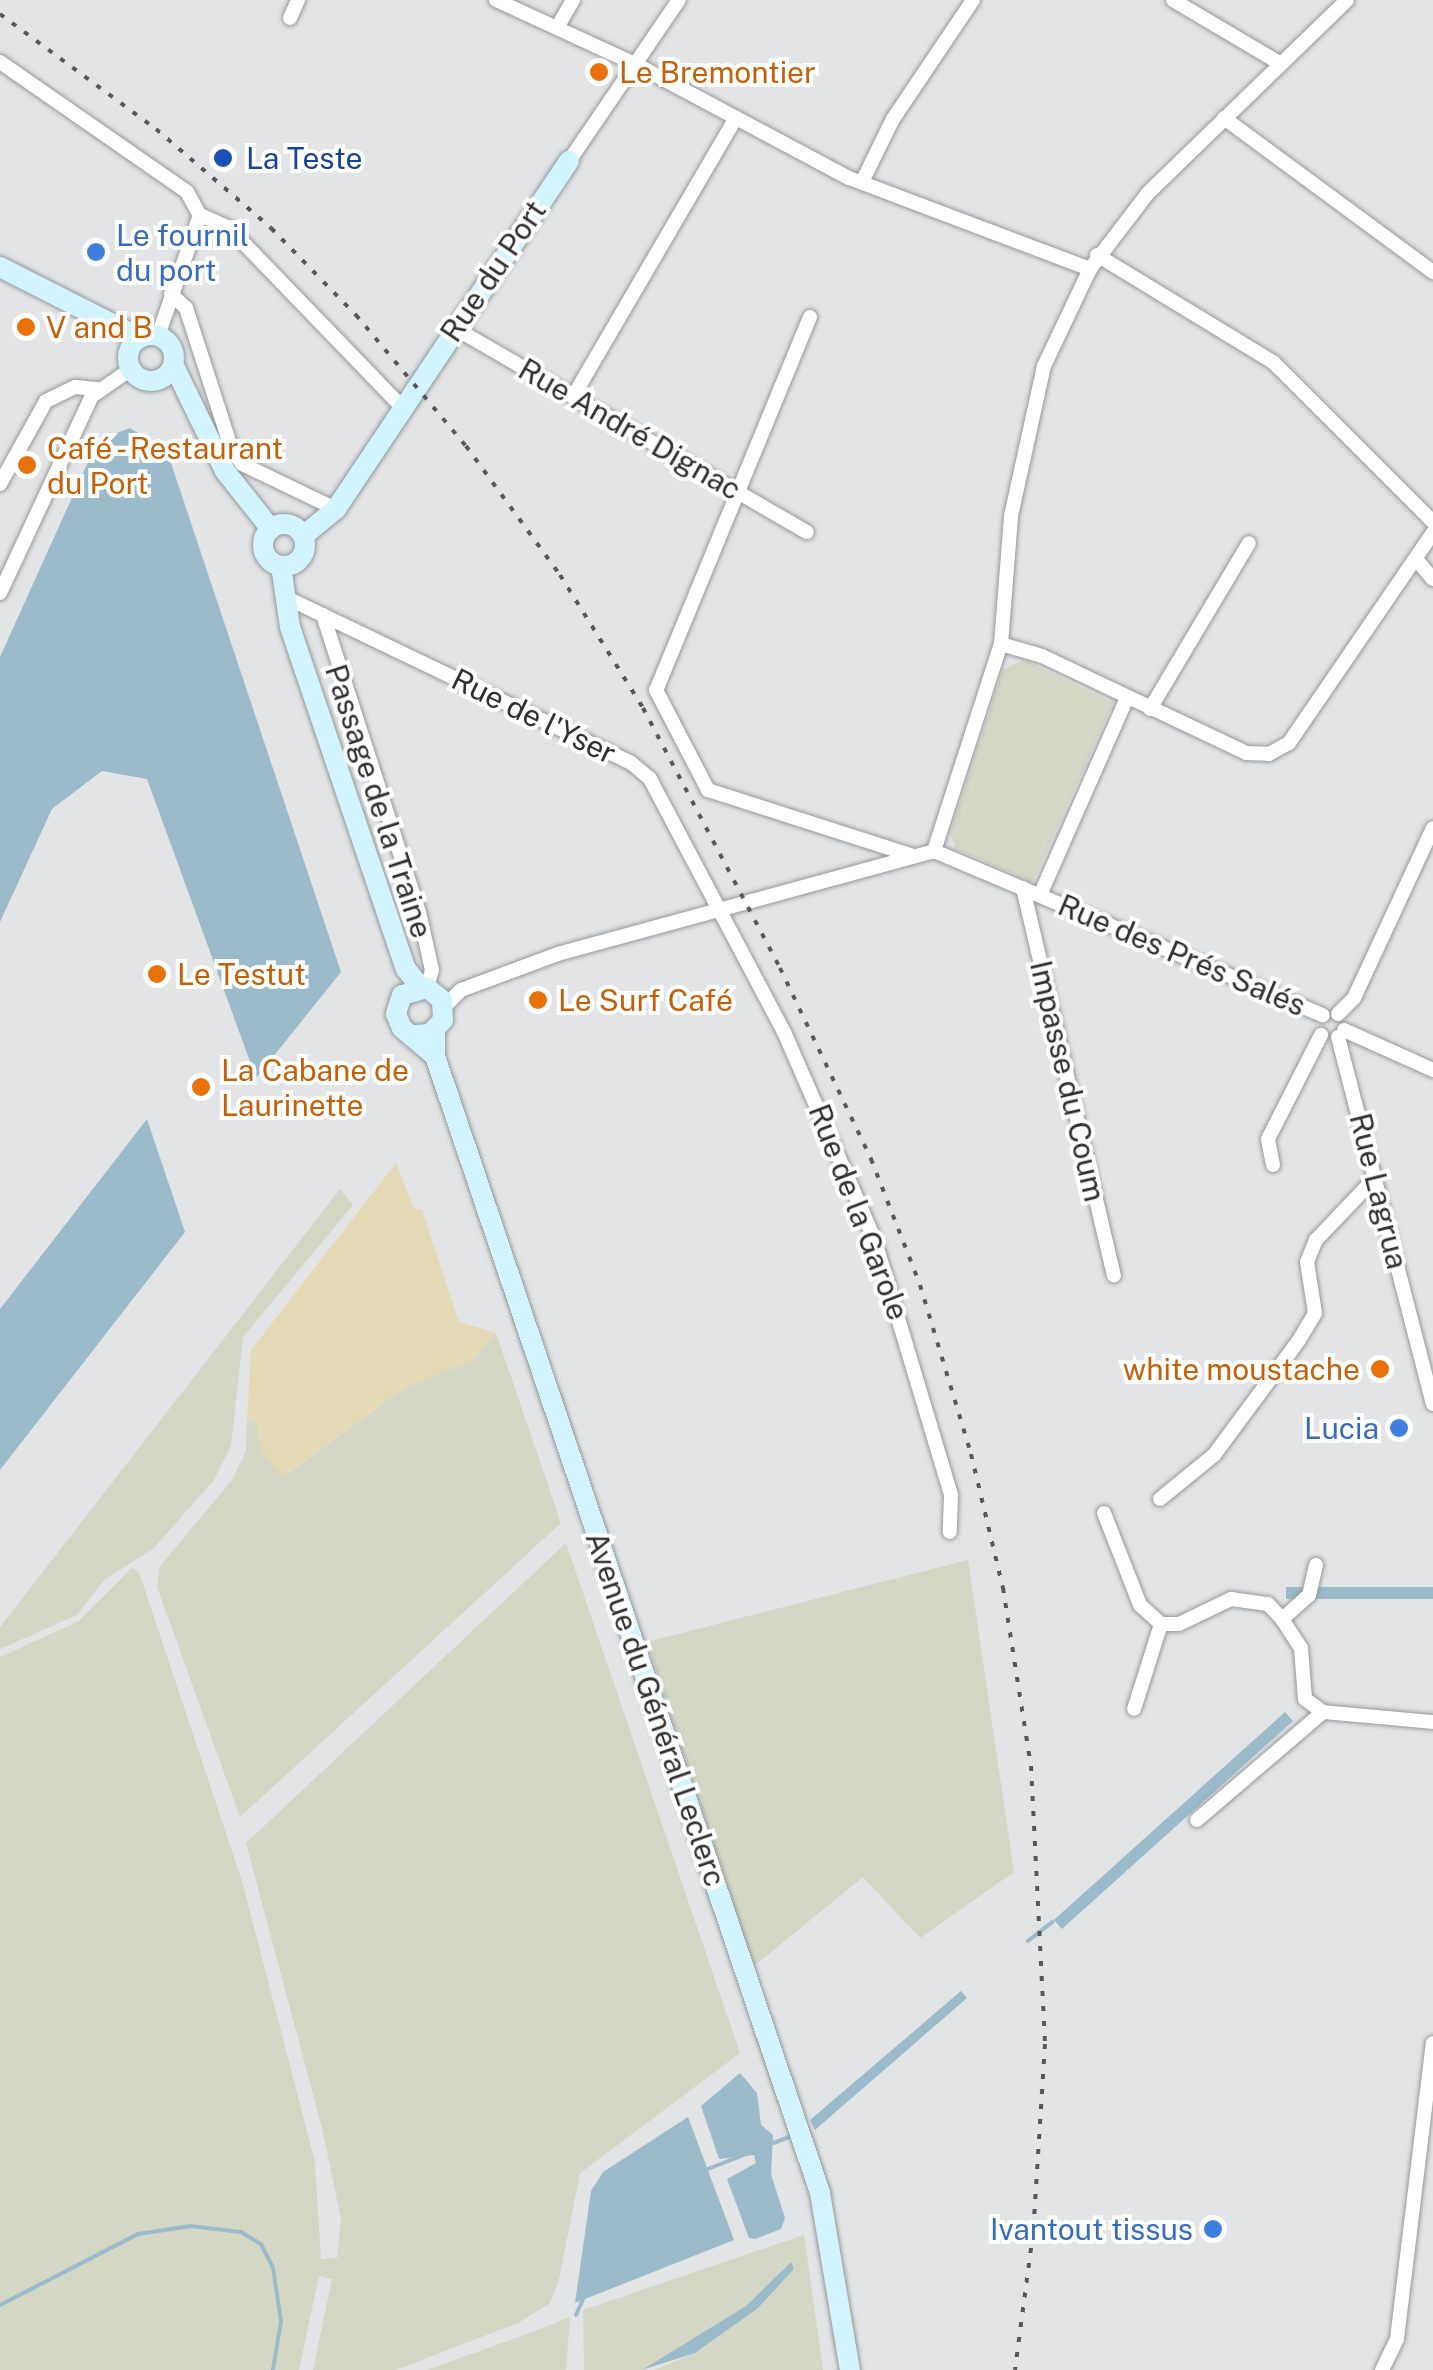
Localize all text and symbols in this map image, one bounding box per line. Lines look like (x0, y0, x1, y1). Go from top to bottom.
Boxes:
place label: Le Bremontier (619, 54, 816, 90)
marker: Le Bremontier (588, 61, 610, 83)
place label: La Teste (246, 140, 362, 176)
marker: La Teste (210, 145, 236, 171)
street label: Rue du Port (432, 193, 554, 349)
place label: Le fournil du port (116, 217, 249, 288)
marker: Le fournil du port (85, 241, 107, 263)
place label: V and B (46, 309, 153, 345)
marker: V and B (15, 316, 37, 338)
street label: Rue André Dignac (512, 351, 748, 507)
place label: Café - Restaurant du Port (47, 430, 292, 500)
marker: Café - Restaurant du Port (16, 454, 38, 476)
street label: Passage de la Traine (318, 659, 440, 943)
street label: Rue de l'Yser (446, 661, 622, 771)
street label: Rue des Prés Salés (1053, 886, 1311, 1024)
place label: Le Testut (177, 956, 306, 992)
street label: Impasse du Coum (1023, 957, 1113, 1205)
marker: Le Testut (146, 963, 168, 985)
place label: Le Surf Café (558, 982, 733, 1018)
marker: Le Surf Café (527, 989, 549, 1011)
place label: La Cabane de Laurinette (221, 1052, 410, 1122)
marker: La Cabane de Laurinette (190, 1076, 212, 1098)
street label: Rue de la Garole (801, 1099, 917, 1325)
street label: Rue Lagrua (1342, 1109, 1416, 1273)
place label: white moustache (1123, 1351, 1360, 1387)
marker: white moustache (1369, 1358, 1391, 1380)
place label: Lucia (1304, 1410, 1379, 1446)
marker: Lucia (1388, 1417, 1410, 1439)
street label: Avenue du Général Leclerc (578, 1527, 734, 1891)
place label: Ivantout tissus (990, 2211, 1193, 2247)
marker: Ivantout tissus (1202, 2218, 1224, 2240)

